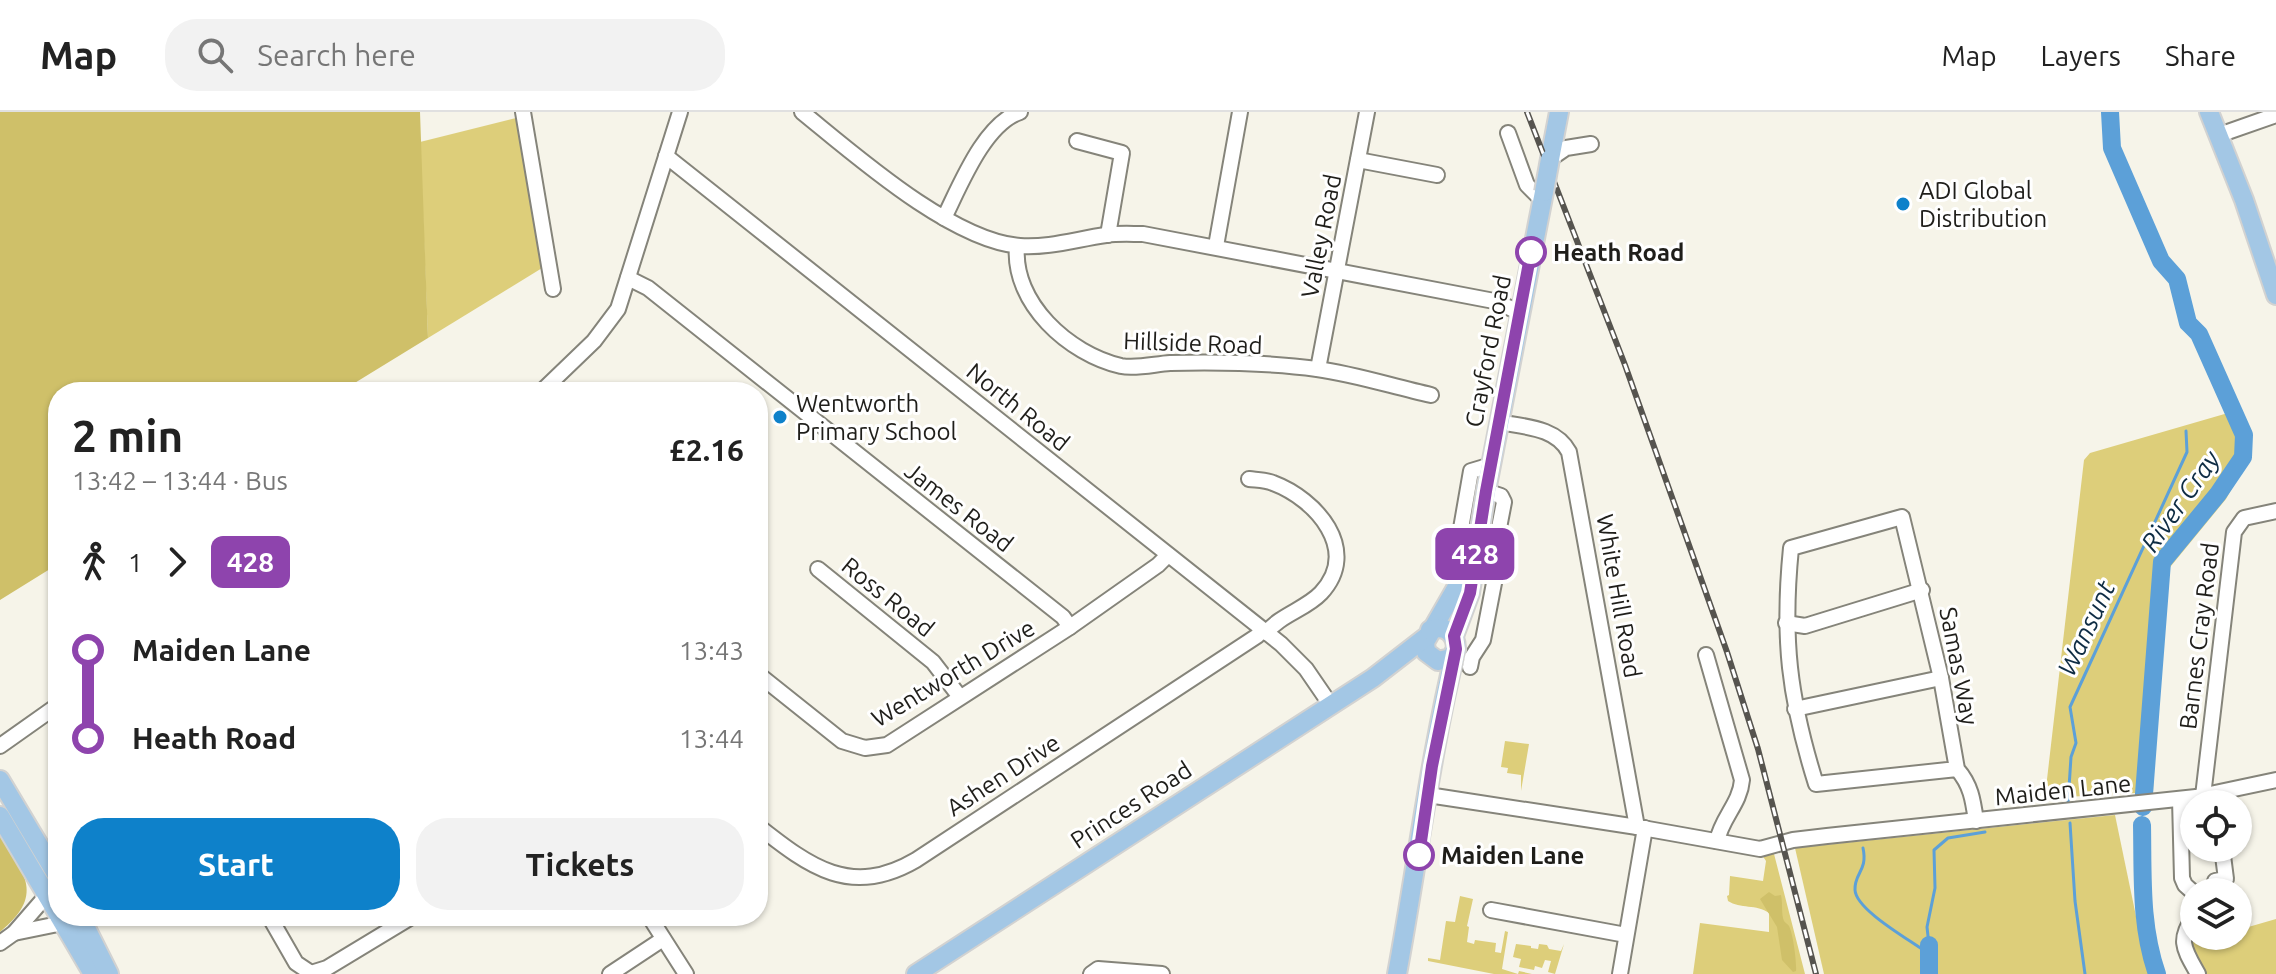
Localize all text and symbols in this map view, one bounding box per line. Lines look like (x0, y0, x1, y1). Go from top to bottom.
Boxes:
search box (165, 19, 725, 91)
icon: search (193, 33, 237, 77)
text: Map (40, 34, 117, 76)
text: Search here (257, 38, 416, 72)
text: Map (1941, 40, 1997, 71)
text: Layers (2041, 40, 2121, 71)
text: Share (2165, 40, 2236, 71)
street label: Valley Road (1296, 172, 1346, 300)
place label: ADI Global Distribution (1919, 177, 2047, 232)
marker: ADI Global Distribution (1894, 195, 1912, 213)
marker: Heath Road (1516, 237, 1546, 267)
place label: Heath Road (1553, 239, 1684, 266)
street label: Crayford Road (1460, 272, 1516, 430)
street label: Hillside Road (1123, 327, 1263, 359)
street label: North Road (961, 357, 1075, 457)
place label: Wentworth Primary School (796, 390, 957, 445)
marker: Wentworth Primary School (771, 408, 789, 426)
text: 2 min (72, 411, 183, 460)
text: £2.16 (669, 433, 744, 467)
water label: River Cray (2135, 445, 2226, 557)
street label: James Road (900, 457, 1018, 557)
text: 13:42 – 13:44 · Bus (72, 466, 288, 495)
street label: White Hill Road (1591, 512, 1647, 680)
line badge: 428 (1429, 528, 1521, 580)
text: 428 (1451, 538, 1499, 569)
icon: walk (72, 540, 116, 584)
icon: forward (155, 540, 199, 584)
street label: Barnes Cray Road (2174, 541, 2224, 731)
text: 428 (227, 546, 274, 577)
text: 1 (128, 548, 143, 577)
street label: Ross Road (837, 552, 939, 642)
water label: Wansunt (2052, 575, 2121, 680)
street label: Samas Way (1934, 605, 1984, 728)
street label: Wentworth Drive (867, 614, 1039, 732)
text: Maiden Lane (132, 633, 311, 667)
text: 13:43 (679, 636, 744, 665)
text: Heath Road (132, 721, 296, 755)
text: 13:44 (679, 724, 744, 753)
street label: Ashen Drive (941, 728, 1065, 822)
street label: Princes Road (1066, 756, 1196, 854)
street label: Maiden Lane (1993, 769, 2133, 811)
map controls (2180, 790, 2252, 950)
button: locate (2180, 790, 2252, 862)
button: Start (72, 818, 400, 910)
button: Tickets (416, 818, 744, 910)
marker: Maiden Lane (1404, 840, 1434, 870)
place label: Maiden Lane (1441, 842, 1584, 869)
button: layers (2180, 878, 2252, 950)

